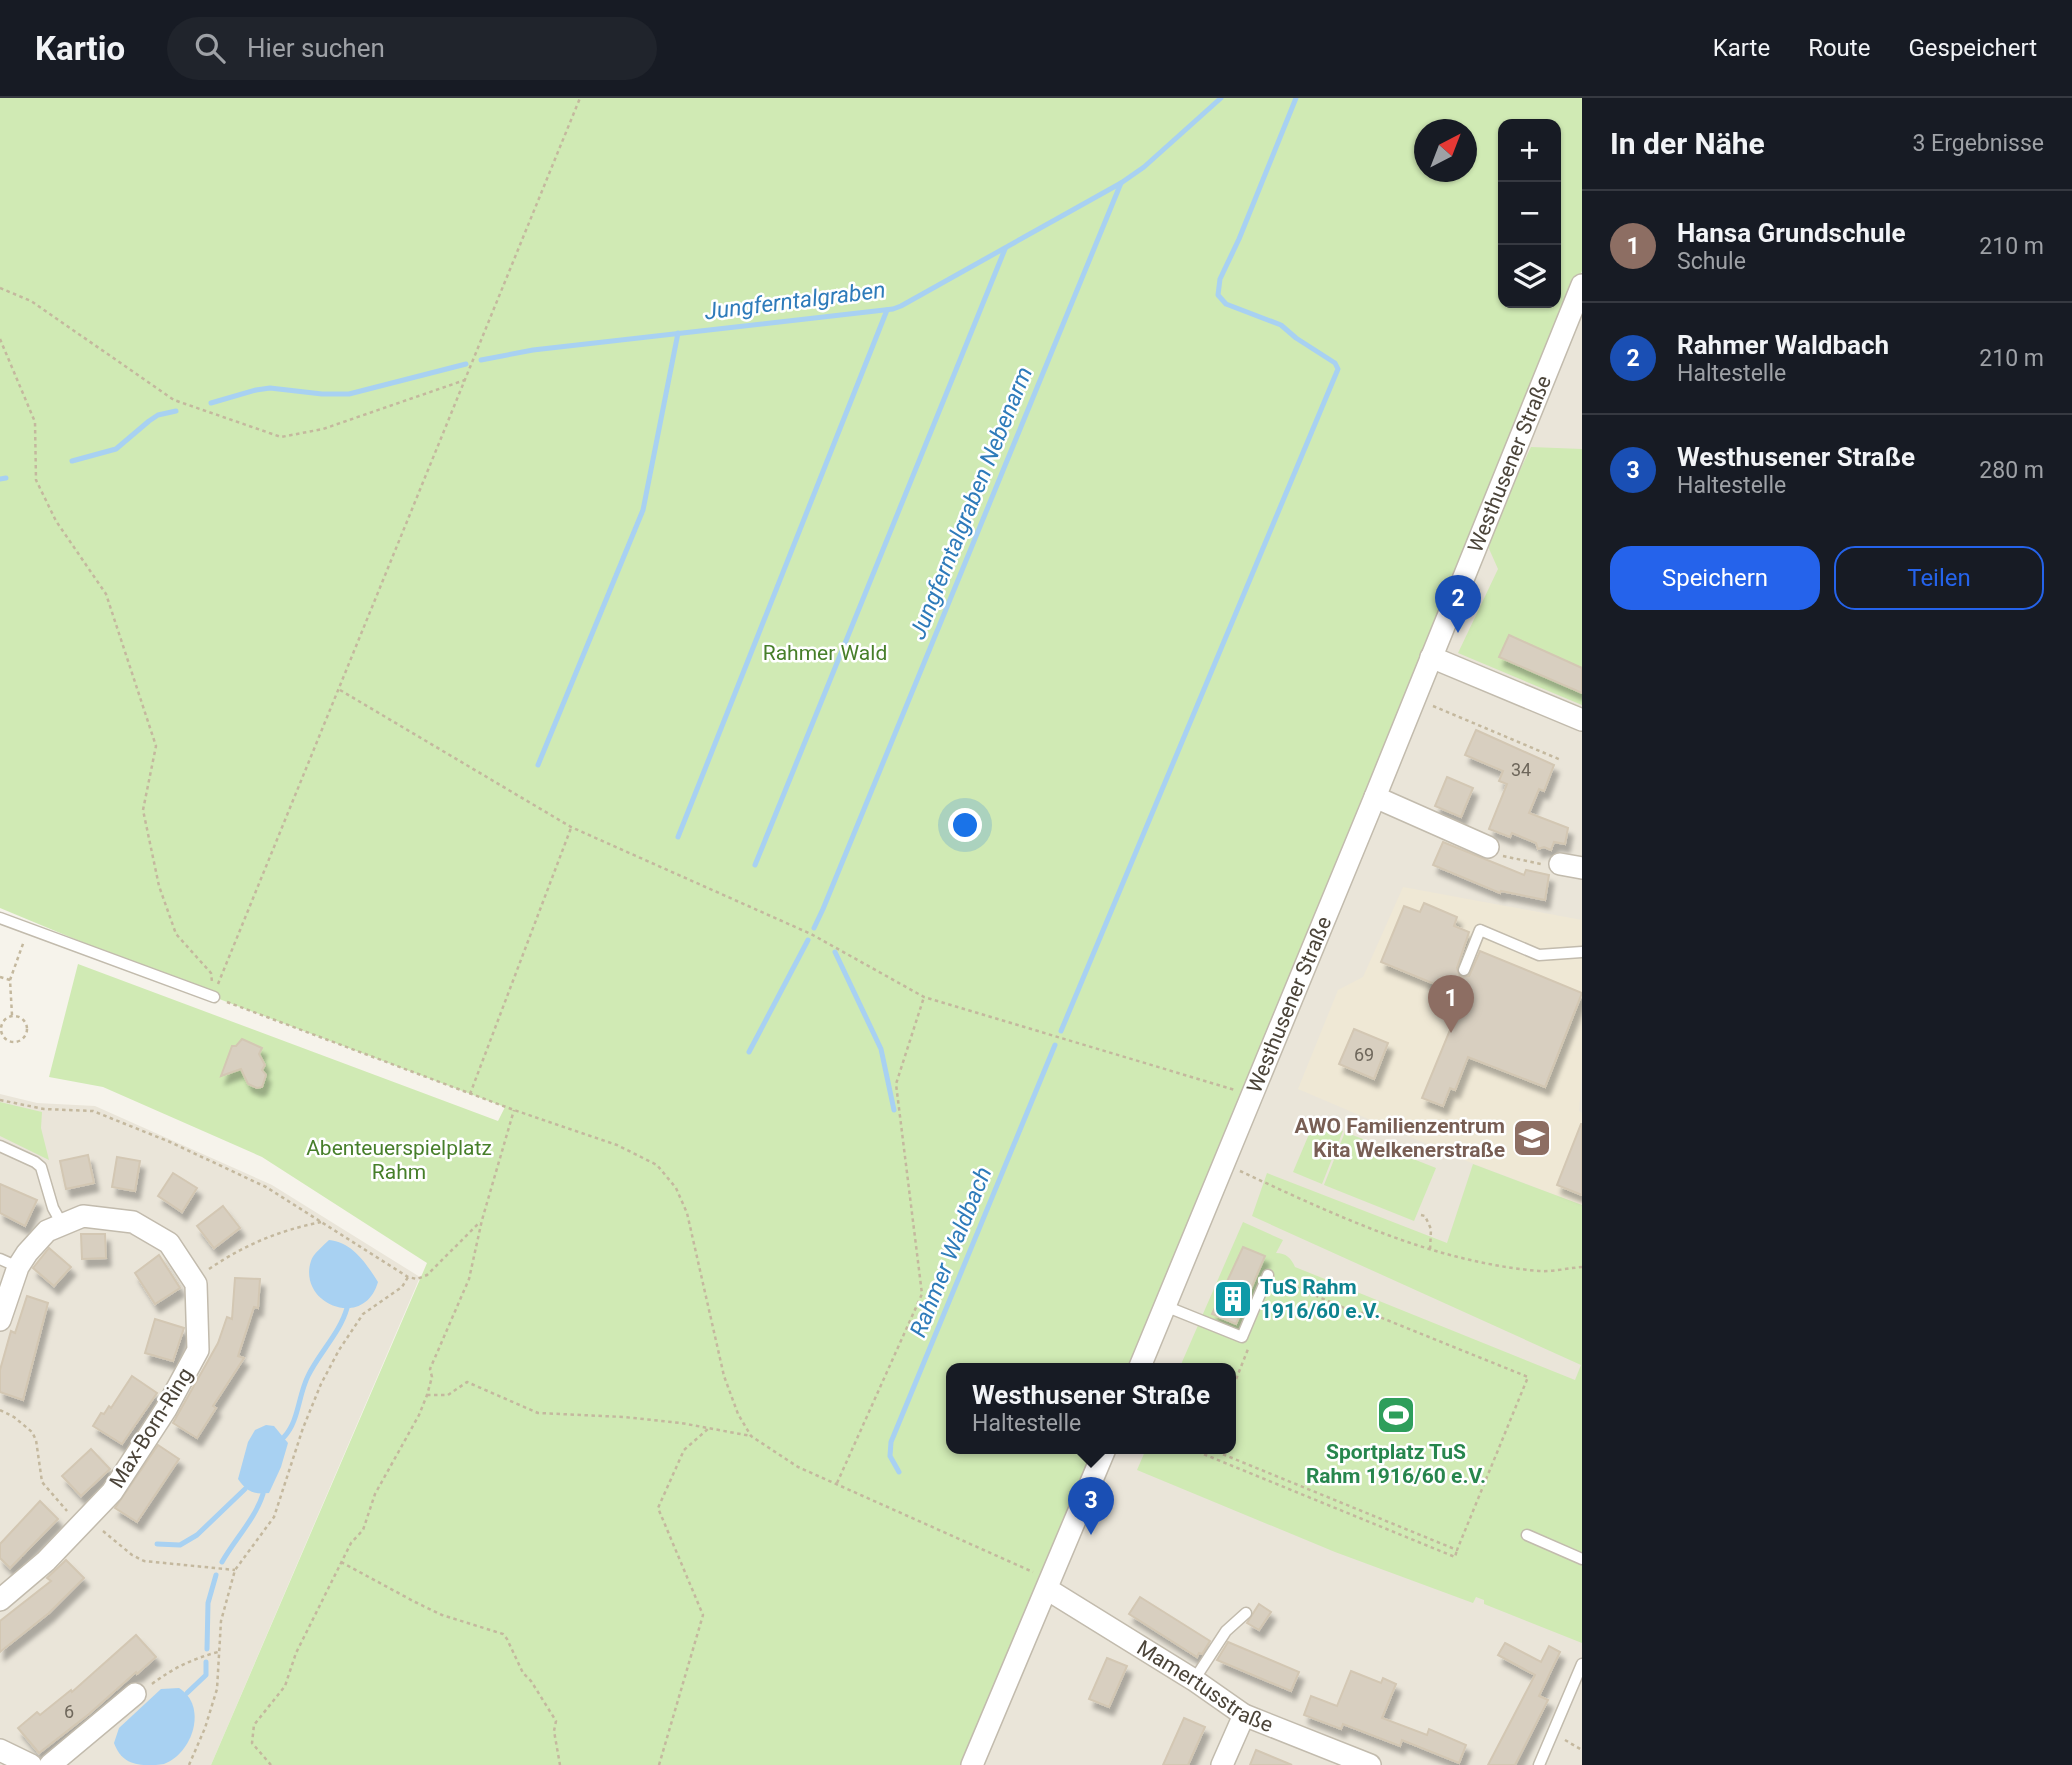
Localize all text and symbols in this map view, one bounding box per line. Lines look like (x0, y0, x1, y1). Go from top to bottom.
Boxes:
search box (167, 17, 657, 80)
text: Kartio (35, 29, 125, 68)
icon: search (191, 29, 229, 67)
text: Hier suchen (247, 33, 385, 63)
text: Karte (1713, 34, 1770, 62)
text: Route (1808, 34, 1870, 62)
text: Gespeichert (1908, 34, 2037, 62)
north arrow (1414, 119, 1477, 182)
map controls (1498, 119, 1561, 308)
button: + (1498, 119, 1561, 182)
text: In der Nähe (1610, 126, 1765, 161)
text: 3 Ergebnisse (1912, 130, 2044, 157)
button: − (1498, 182, 1561, 245)
text: Hansa Grundschule (1677, 218, 1906, 248)
text: 1 (1626, 233, 1640, 260)
text: 210 m (1979, 233, 2044, 260)
button: layers (1498, 245, 1561, 308)
text: Schule (1677, 248, 1746, 275)
water label: Jungferntalgraben (703, 277, 887, 325)
text: Rahmer Waldbach (1677, 330, 1889, 360)
text: 2 (1626, 345, 1640, 372)
text: 210 m (1979, 345, 2044, 372)
text: Haltestelle (1677, 360, 1786, 387)
water label: Jungferntalgraben Nebenarm (904, 363, 1038, 643)
street label: Westhusener Straße (1463, 372, 1556, 556)
text: Westhusener Straße (1677, 442, 1915, 472)
text: 3 (1626, 457, 1640, 484)
text: 280 m (1979, 457, 2044, 484)
text: Haltestelle (1677, 472, 1786, 499)
button: Speichern (1610, 546, 1820, 610)
button: Teilen (1834, 546, 2044, 610)
pin: 2 (1435, 575, 1481, 633)
park label: Rahmer Wald (763, 641, 887, 665)
house number: 34 (1511, 759, 1531, 780)
your location (948, 808, 982, 842)
street label: Westhusener Straße (1242, 913, 1336, 1097)
pin: 1 (1428, 975, 1474, 1033)
house number: 69 (1354, 1044, 1374, 1065)
place label: AWO Familienzentrum Kita Welkenerstraße (1295, 1114, 1505, 1162)
school or university icon: AWO Familienzentrum Kita Welkenerstraße (1511, 1117, 1553, 1159)
park label: Abenteuerspielplatz Rahm (306, 1136, 492, 1184)
water label: Rahmer Waldbach (905, 1163, 997, 1341)
place label: TuS Rahm 1916/60 e.V. (1260, 1275, 1380, 1323)
building icon: TuS Rahm 1916/60 e.V. (1212, 1278, 1254, 1320)
popup (946, 1363, 1236, 1454)
street label: Max-Born-Ring (105, 1364, 197, 1492)
text: Westhusener Straße (972, 1380, 1210, 1410)
sports icon: Sportplatz TuS Rahm 1916/60 e.V. (1375, 1394, 1417, 1436)
text: Haltestelle (972, 1410, 1081, 1437)
place label: Sportplatz TuS Rahm 1916/60 e.V. (1306, 1440, 1486, 1488)
pin: 3 (1068, 1477, 1114, 1535)
street label: Mamertusstraße (1133, 1636, 1276, 1737)
house number: 6 (64, 1701, 74, 1722)

